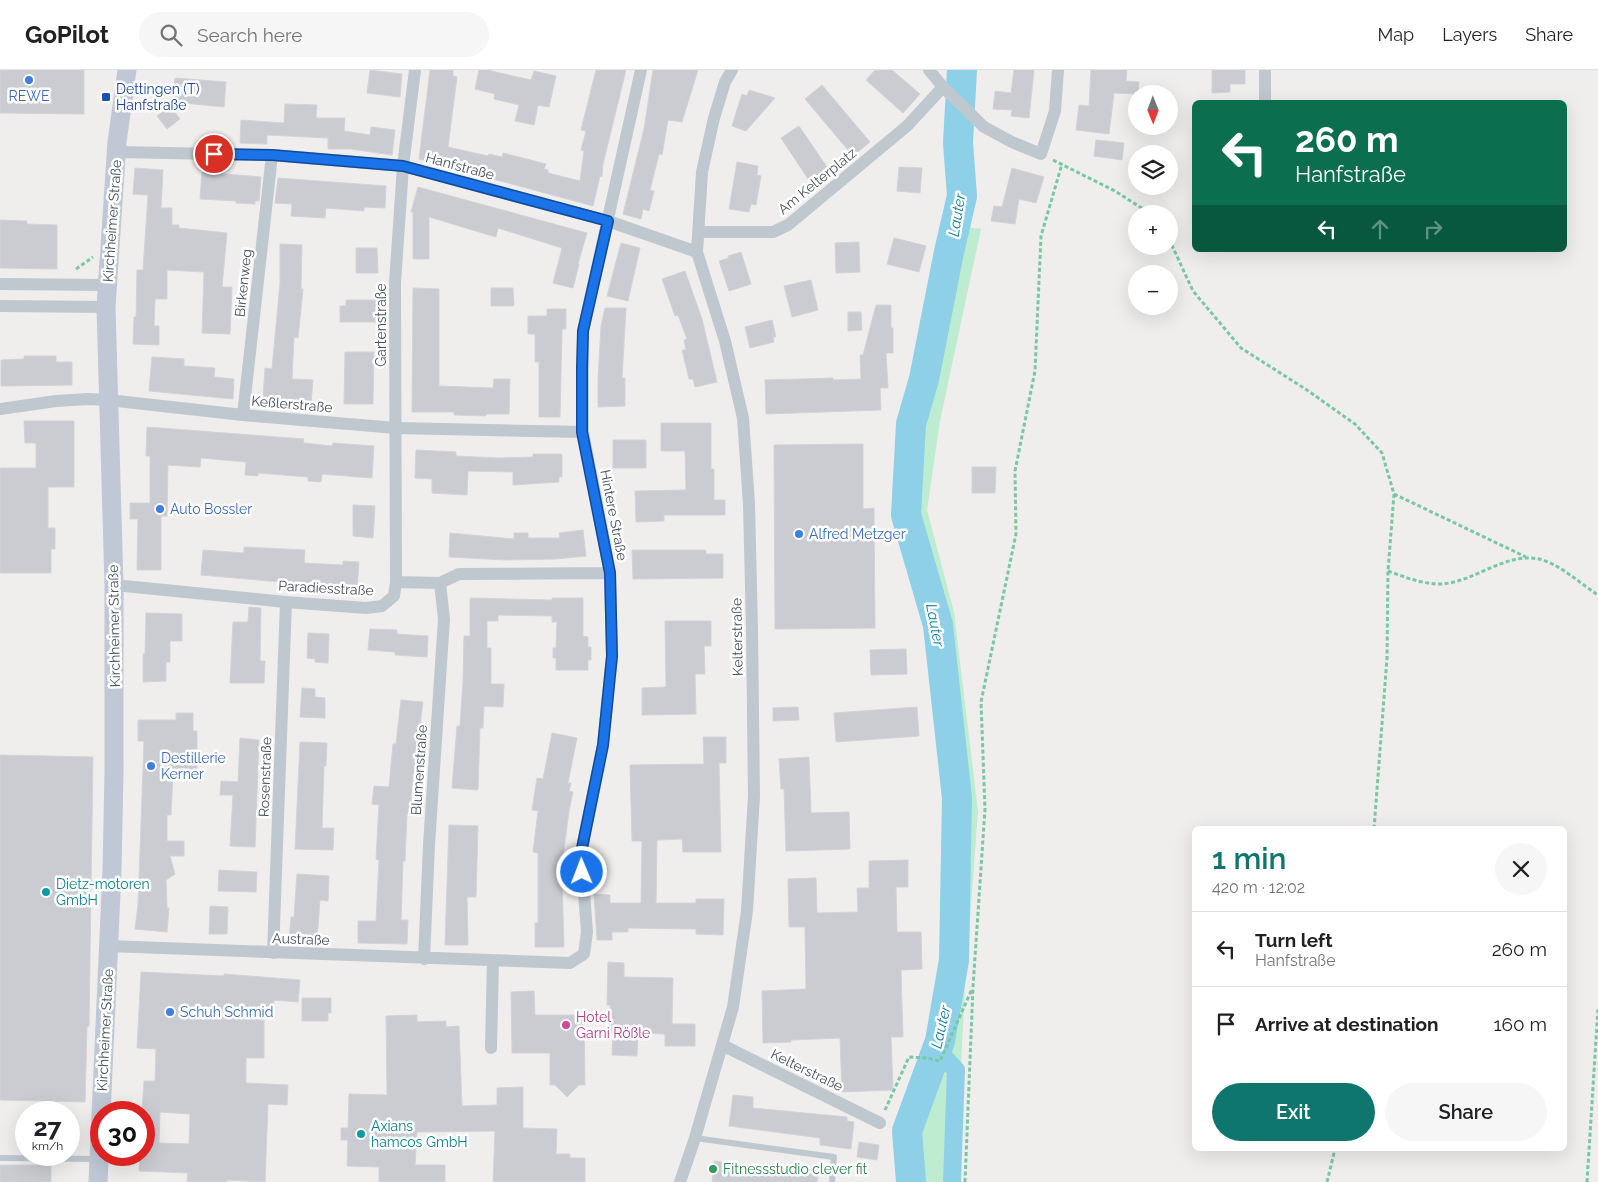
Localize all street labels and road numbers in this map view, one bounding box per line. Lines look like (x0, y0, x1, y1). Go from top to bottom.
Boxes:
street label: Am Kelterplatz (775, 145, 859, 217)
street label: Hanfstraße (424, 149, 496, 183)
street label: Kirchheimer Straße (100, 159, 124, 283)
street label: Birkenweg (231, 248, 255, 318)
street label: Gartenstraße (373, 283, 389, 367)
street label: Keßlerstraße (251, 392, 333, 416)
street label: Hintere Straße (597, 468, 631, 562)
street label: Kirchheimer Straße (105, 564, 123, 688)
street label: Paradiesstraße (278, 578, 374, 598)
street label: Kelterstraße (728, 598, 746, 676)
street label: Blumenstraße (408, 724, 430, 816)
street label: Rosenstraße (256, 737, 274, 817)
street label: Austraße (272, 930, 330, 948)
street label: Kirchheimer Straße (94, 968, 116, 1092)
street label: Kelterstraße (768, 1046, 846, 1094)

